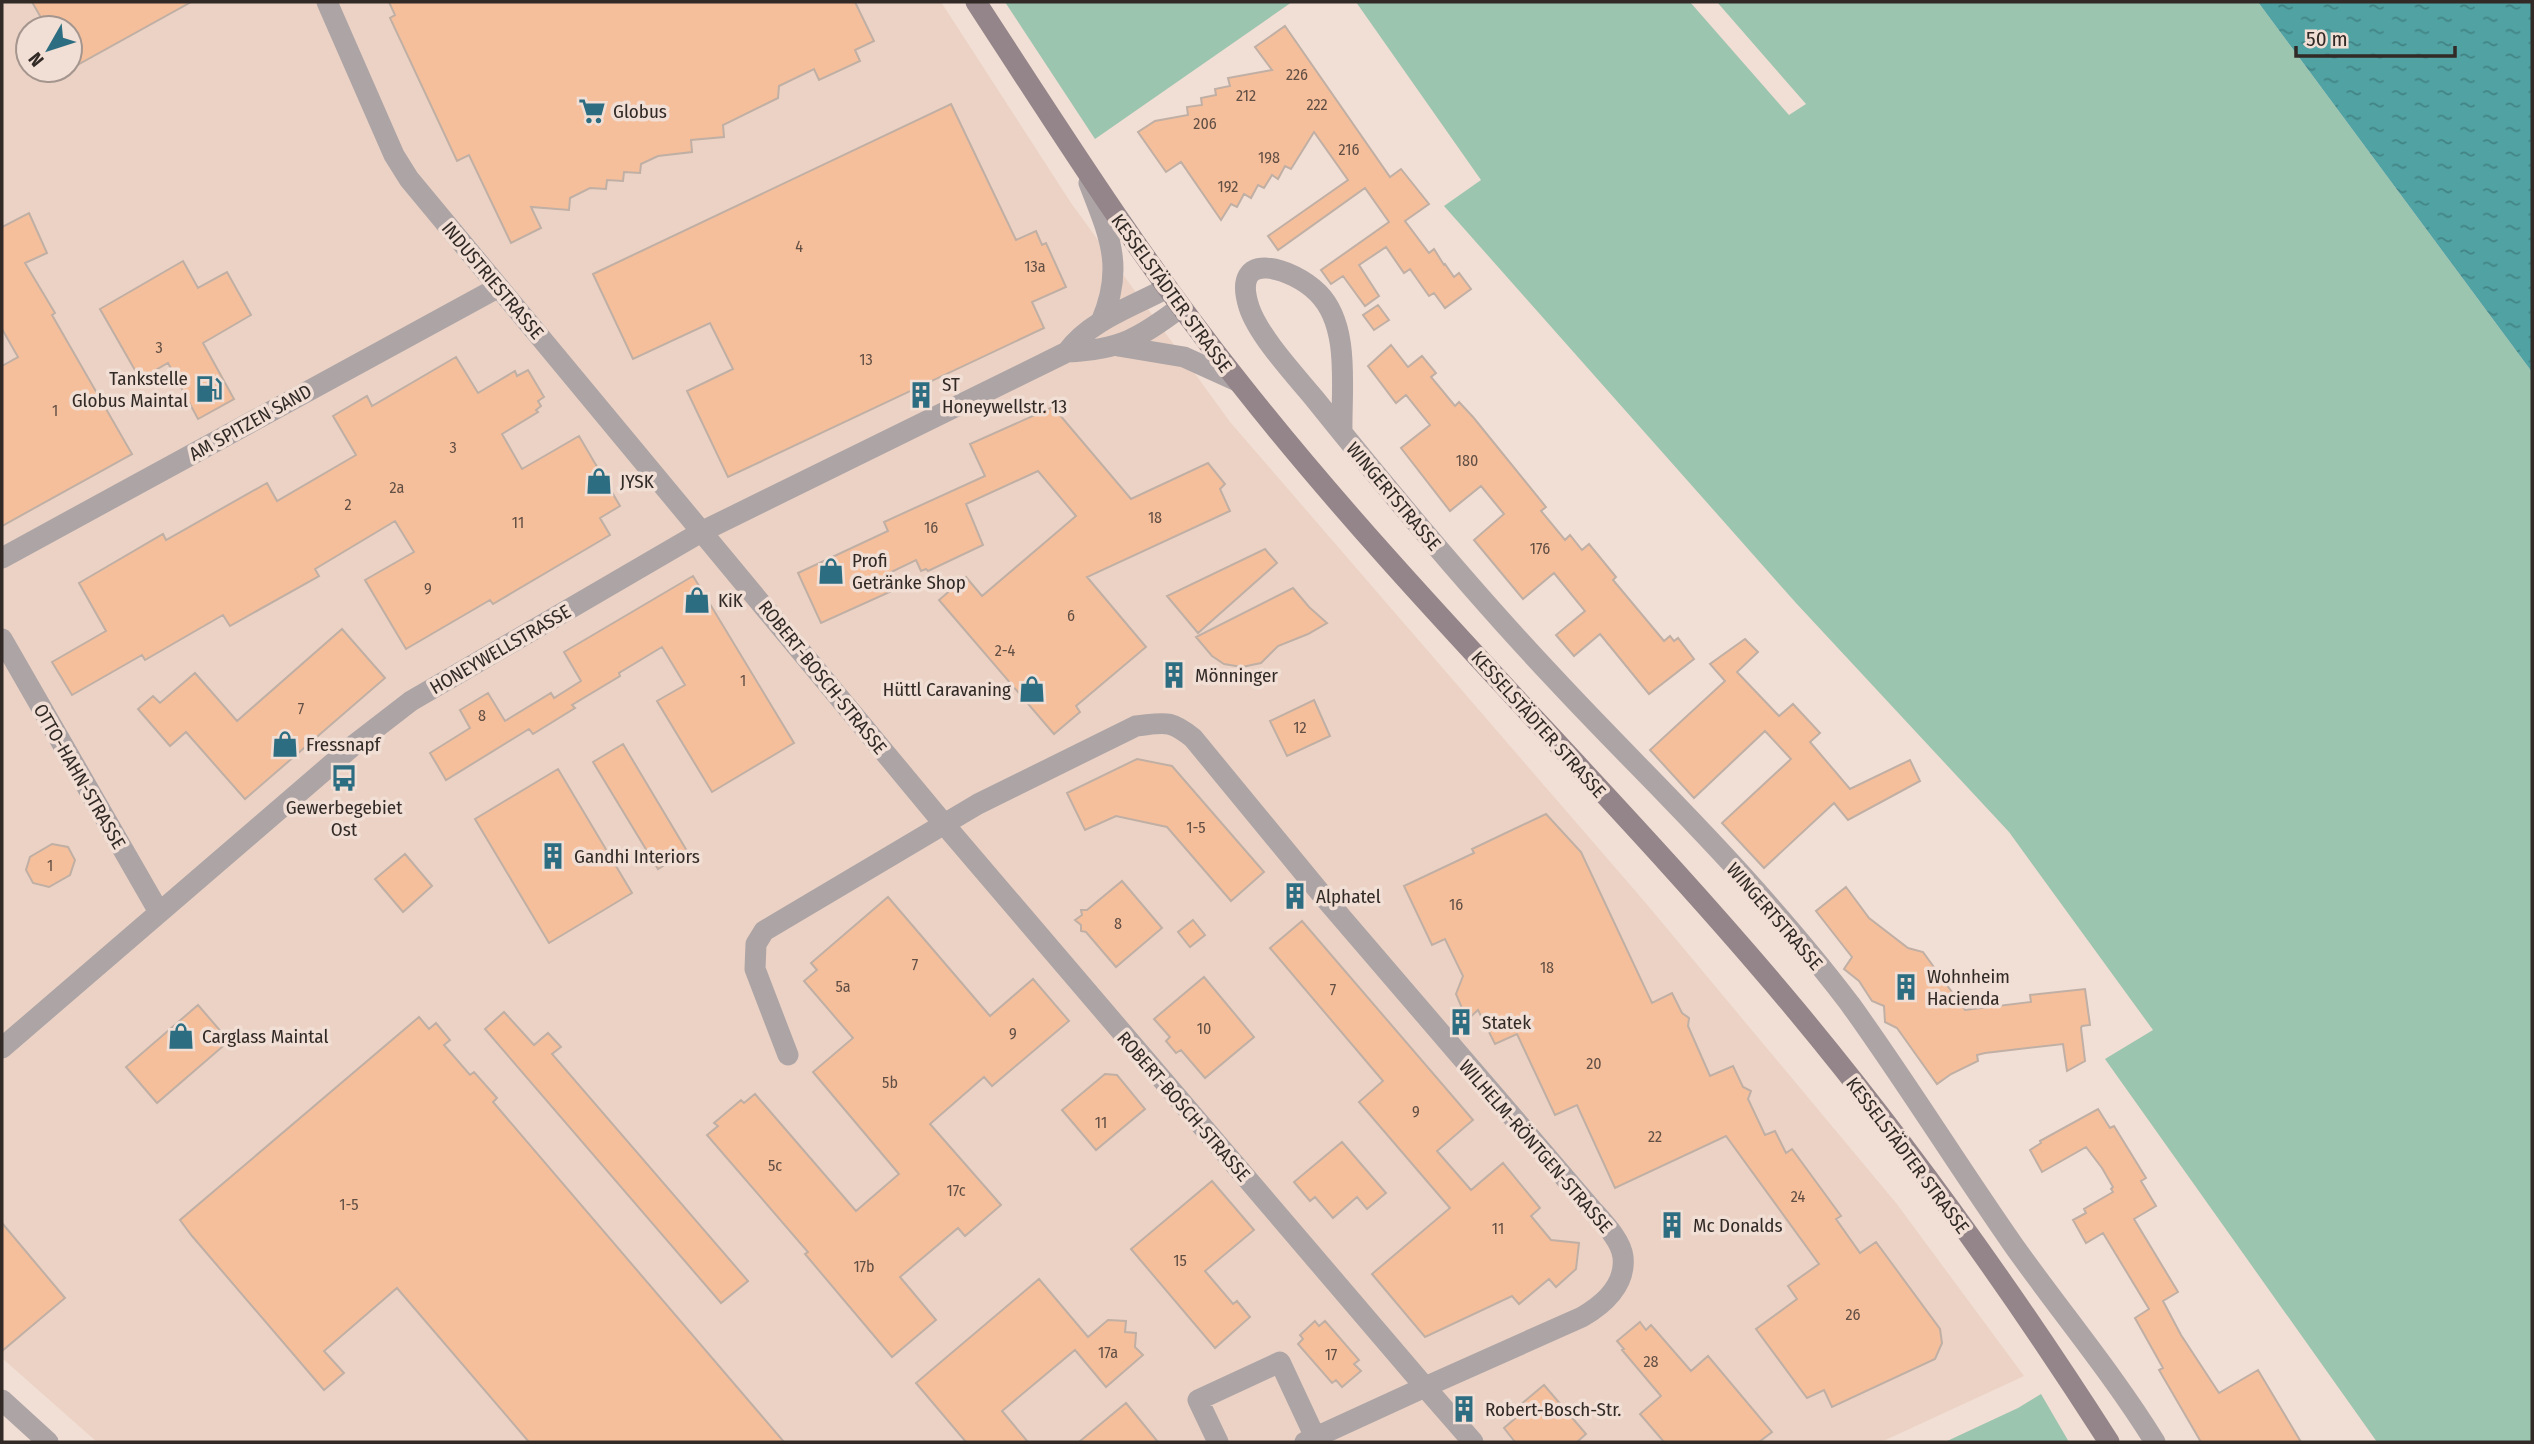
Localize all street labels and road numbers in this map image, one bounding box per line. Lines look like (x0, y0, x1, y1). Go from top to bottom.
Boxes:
street label: KESSELSTÄDTER STRASSE (1106, 210, 1237, 377)
street label: INDUSTRIESTRASSE (437, 217, 548, 344)
street label: AM SPITZEN SAND (185, 379, 316, 466)
street label: WINGERTSTRASSE (1342, 437, 1446, 555)
street label: ROBERT-BOSCH-STRASSE (754, 596, 892, 759)
street label: HONEYWELLSTRASSE (426, 600, 575, 699)
street label: KESSELSTÄDTER STRASSE (1467, 646, 1611, 803)
street label: OTTO-HAHN-STRASSE (29, 700, 130, 853)
street label: WINGERTSTRASSE (1722, 858, 1828, 975)
street label: ROBERT-BOSCH-STRASSE (1112, 1027, 1255, 1186)
street label: WILHELM-RÖNTGEN-STRASSE (1454, 1055, 1617, 1238)
street label: KESSELSTÄDTER STRASSE (1841, 1073, 1974, 1238)

